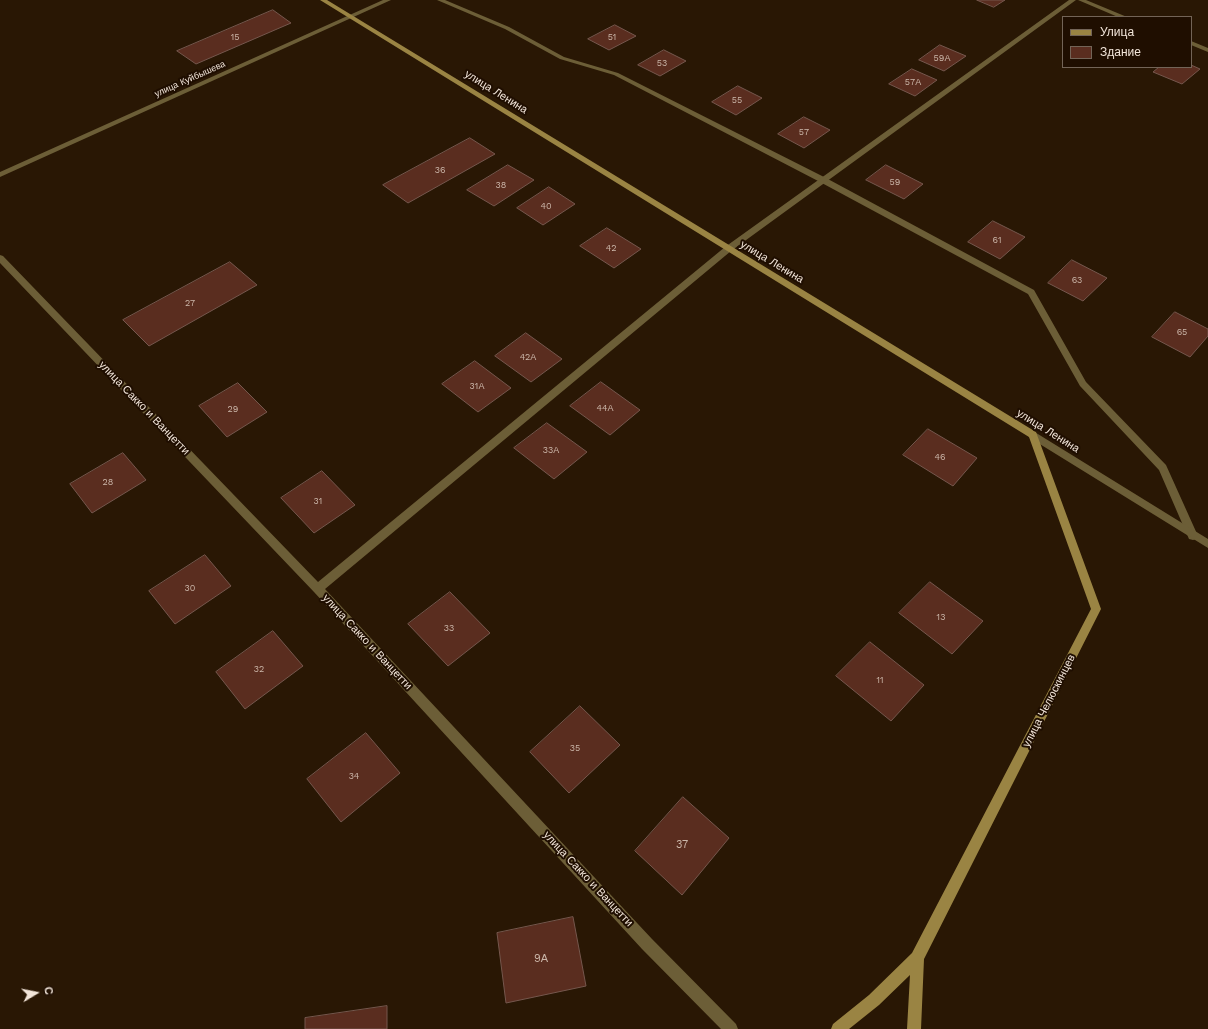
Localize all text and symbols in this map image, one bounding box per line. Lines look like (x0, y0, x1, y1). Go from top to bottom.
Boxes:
legend (1062, 16, 1192, 68)
text: Улица (1100, 25, 1134, 39)
house number: 15 (231, 32, 239, 42)
house number: 51 (608, 32, 616, 42)
text: Здание (1100, 45, 1141, 59)
house number: 59А (934, 53, 950, 63)
house number: 53 (657, 58, 667, 68)
street label: улица Куйбышева (153, 59, 227, 99)
street label: улица Ленина (462, 67, 530, 117)
house number: 57А (905, 77, 921, 87)
house number: 55 (732, 95, 742, 105)
house number: 57 (799, 127, 809, 137)
house number: 36 (435, 165, 445, 175)
house number: 59 (890, 177, 900, 187)
house number: 38 (496, 180, 506, 190)
house number: 40 (540, 201, 552, 211)
house number: 61 (993, 235, 1001, 245)
street label: улица Ленина (738, 238, 806, 286)
house number: 42 (606, 243, 616, 253)
house number: 63 (1072, 275, 1082, 285)
house number: 27 (185, 298, 195, 308)
house number: 65 (1177, 327, 1187, 337)
house number: 42А (520, 352, 536, 362)
street label: улица Сакко и Ванцетти (96, 358, 192, 458)
house number: 31А (470, 381, 484, 391)
house number: 44А (596, 403, 614, 413)
house number: 29 (228, 404, 238, 414)
street label: улица Ленина (1014, 406, 1082, 456)
house number: 33А (543, 445, 559, 455)
house number: 46 (935, 452, 945, 462)
house number: 28 (103, 477, 113, 487)
house number: 31 (314, 496, 322, 506)
house number: 30 (185, 583, 195, 593)
street label: улица Сакко и Ванцетти (319, 592, 415, 692)
house number: 13 (937, 612, 945, 622)
house number: 33 (444, 623, 454, 633)
street label: улица Челюскинцев (1020, 652, 1078, 750)
house number: 32 (254, 664, 264, 674)
house number: 11 (876, 675, 884, 685)
house number: 35 (570, 743, 580, 753)
house number: 34 (349, 771, 359, 781)
street label: улица Сакко и Ванцетти (540, 829, 636, 929)
house number: 37 (676, 838, 688, 852)
house number: 9А (534, 952, 548, 966)
north arrow (16, 973, 56, 1013)
text: С (41, 986, 55, 996)

